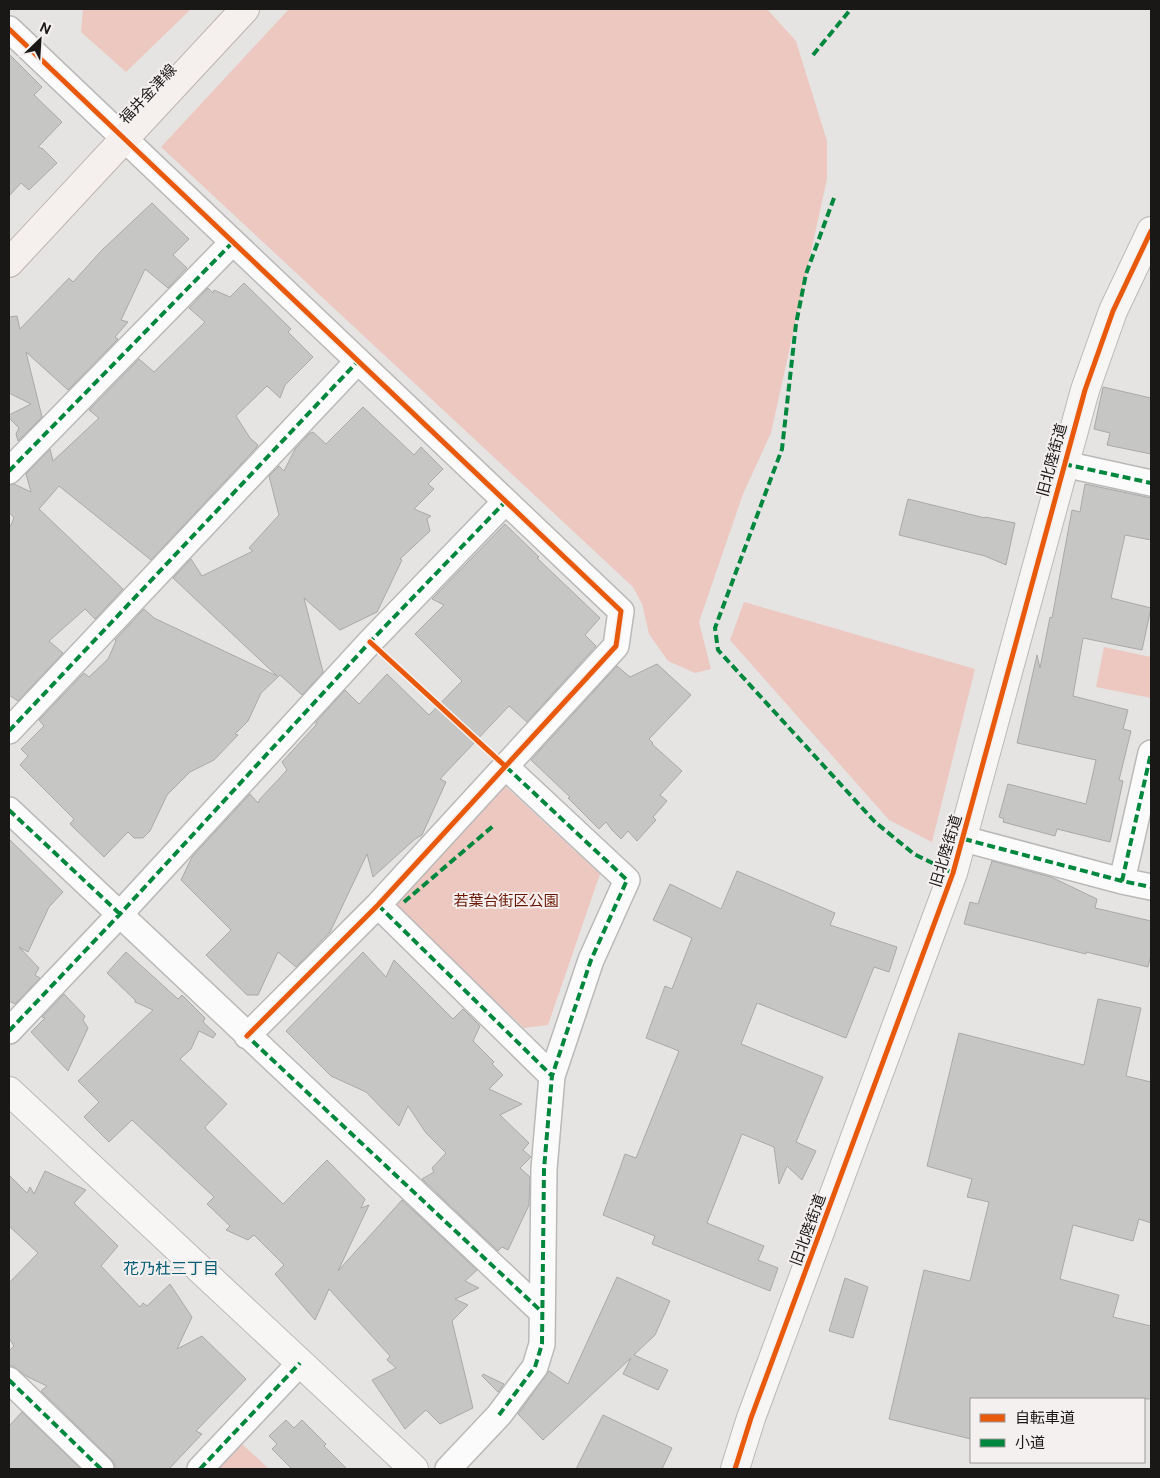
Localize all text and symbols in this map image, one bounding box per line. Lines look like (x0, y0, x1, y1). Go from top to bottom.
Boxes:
north arrow (15, 15, 65, 65)
text: N (37, 18, 54, 39)
street label: 福井金津線 (115, 60, 181, 128)
street label: 旧北陸街道 (1033, 421, 1071, 499)
street label: 旧北陸街道 (925, 812, 967, 890)
park label: 若葉台街区公園 (453, 891, 559, 911)
street label: 旧北陸街道 (786, 1191, 830, 1269)
district label: 花乃杜三丁目 (123, 1258, 219, 1279)
legend (970, 1398, 1145, 1463)
text: 自転車道 (1015, 1408, 1075, 1428)
text: 小道 (1015, 1433, 1045, 1453)

